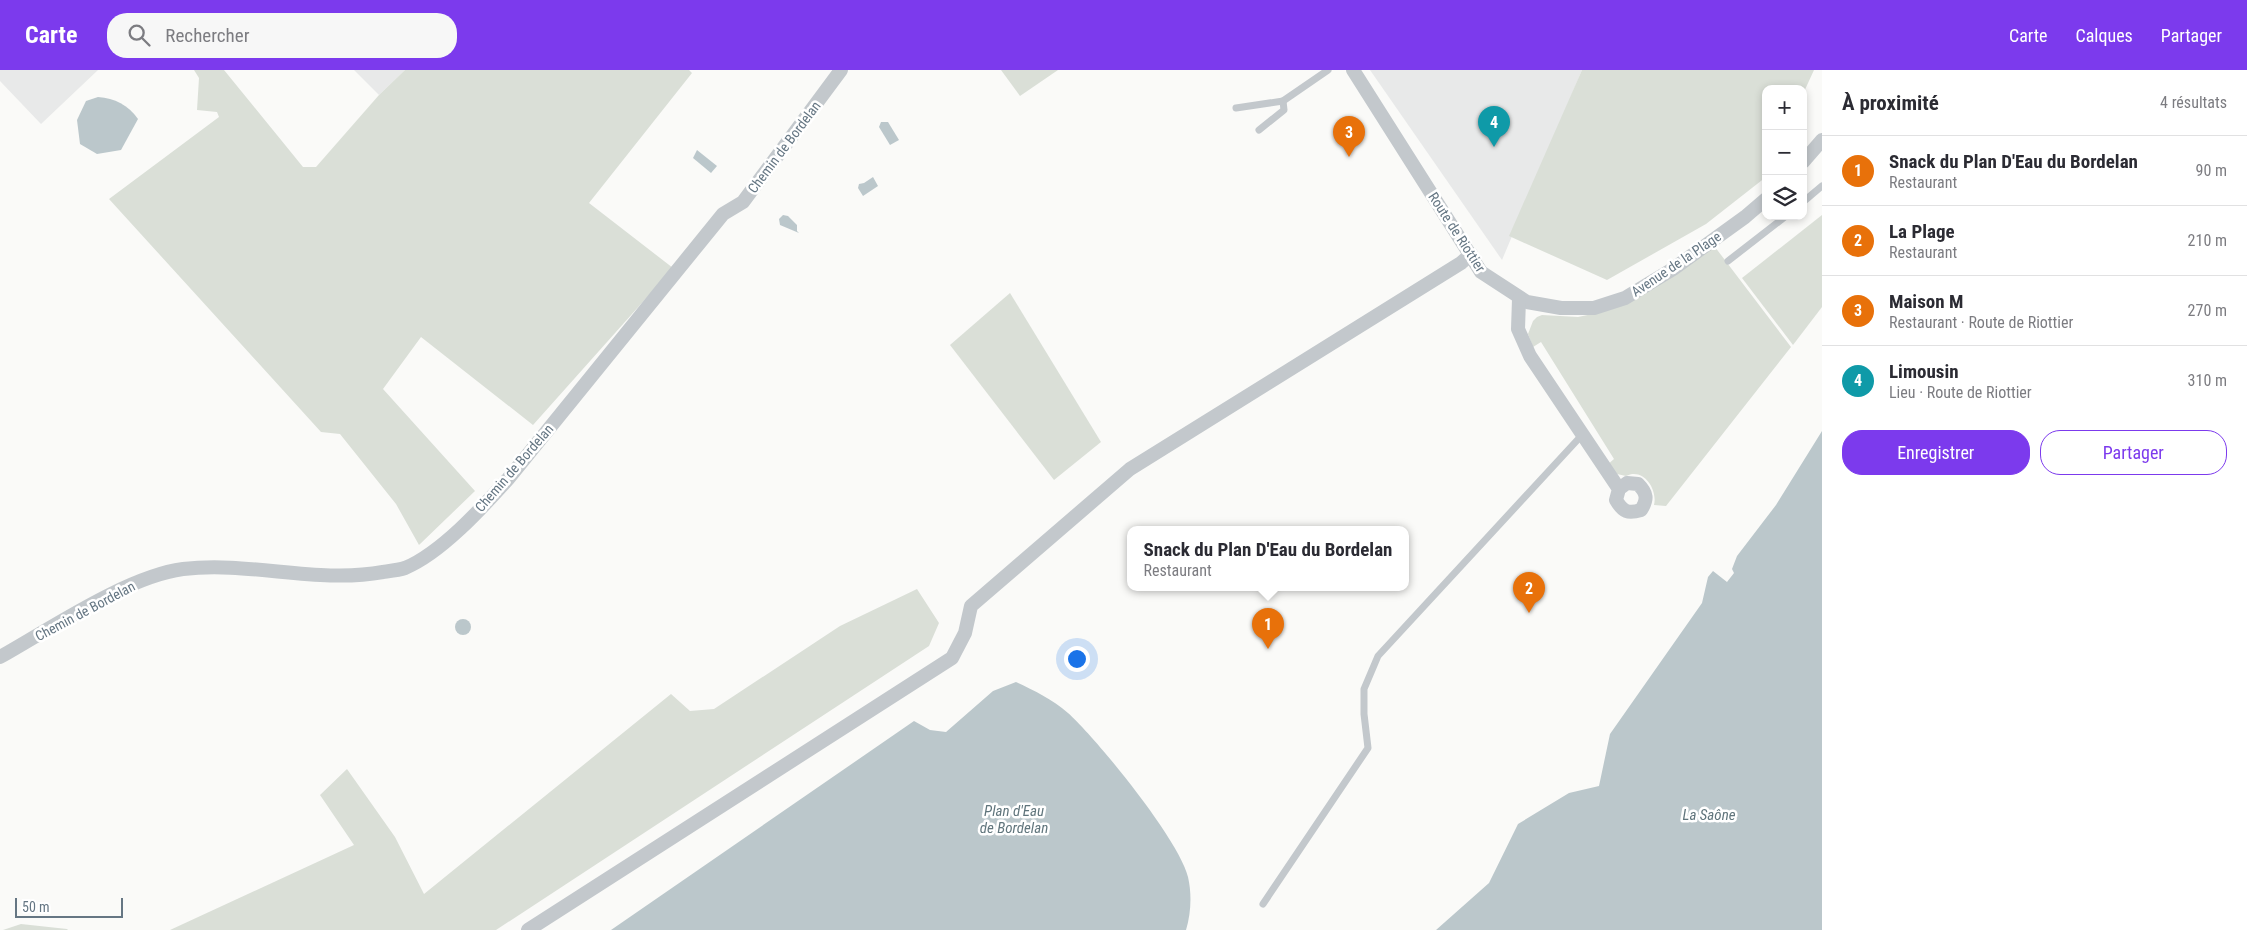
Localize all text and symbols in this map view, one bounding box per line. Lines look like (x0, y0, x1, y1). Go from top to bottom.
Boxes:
search box (107, 13, 457, 58)
text: Carte (25, 21, 77, 49)
icon: search (125, 21, 153, 49)
text: Rechercher (165, 24, 249, 47)
text: Carte (2009, 25, 2048, 46)
text: Calques (2076, 25, 2133, 46)
text: Partager (2161, 25, 2222, 46)
map controls (1762, 85, 1807, 220)
button: + (1762, 85, 1807, 130)
text: À proximité (1842, 91, 1939, 115)
text: 4 résultats (2160, 93, 2227, 112)
street label: Chemin de Bordelan (744, 98, 824, 196)
pin: 4 (1478, 106, 1510, 147)
pin: 3 (1333, 116, 1365, 157)
button: − (1762, 130, 1807, 175)
text: Snack du Plan D'Eau du Bordelan (1889, 150, 2138, 173)
text: 1 (1854, 161, 1862, 180)
text: 90 m (2195, 161, 2227, 180)
text: Restaurant (1889, 173, 1957, 192)
button: layers (1762, 175, 1807, 220)
street label: Route de Riottier (1425, 189, 1489, 275)
text: La Plage (1889, 220, 1955, 243)
street label: Avenue de la Plage (1628, 228, 1724, 300)
text: 2 (1854, 231, 1862, 250)
text: 210 m (2188, 231, 2227, 250)
text: Restaurant (1889, 243, 1957, 262)
text: Maison M (1889, 290, 1963, 313)
text: 3 (1854, 301, 1862, 320)
text: 270 m (2188, 301, 2227, 320)
text: Restaurant · Route de Riottier (1889, 313, 2073, 332)
text: Limousin (1889, 360, 1959, 383)
text: 4 (1854, 371, 1862, 390)
text: 310 m (2188, 371, 2227, 390)
text: Lieu · Route de Riottier (1889, 383, 2032, 402)
street label: Chemin de Bordelan (472, 421, 556, 515)
button: Enregistrer (1842, 430, 2030, 475)
button: Partager (2040, 430, 2227, 475)
popup (1127, 526, 1409, 591)
text: Snack du Plan D'Eau du Bordelan (1144, 538, 1392, 561)
text: Restaurant (1144, 561, 1212, 580)
pin: 2 (1513, 572, 1545, 613)
street label: Chemin de Bordelan (32, 578, 138, 644)
pin: 1 (1252, 608, 1284, 649)
your location (1064, 646, 1090, 672)
water label: Plan d'Eau de Bordelan (980, 802, 1048, 837)
water label: La Saône (1683, 806, 1736, 824)
scale bar (15, 895, 122, 918)
text: 50 m (22, 899, 50, 915)

